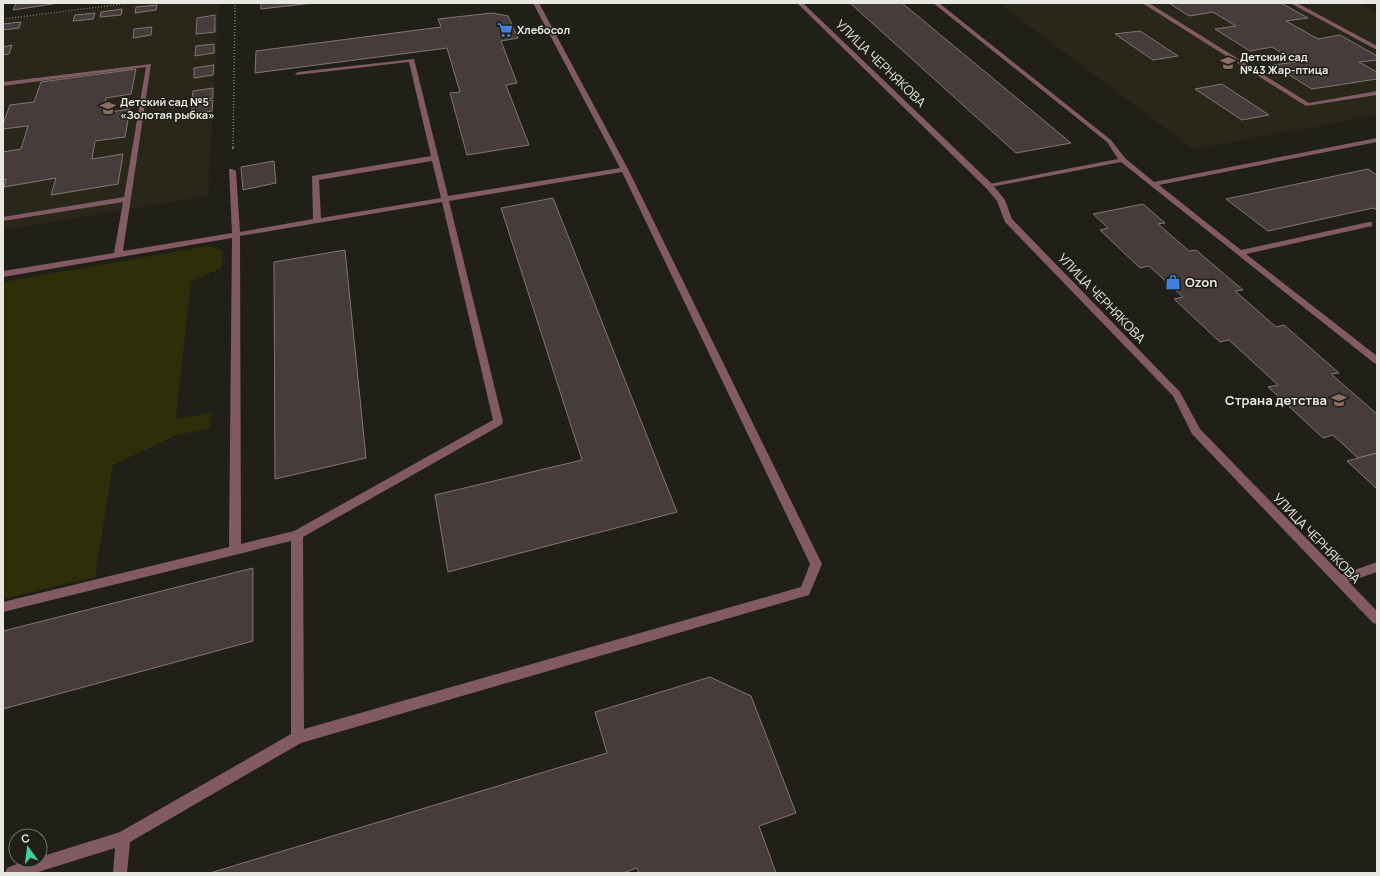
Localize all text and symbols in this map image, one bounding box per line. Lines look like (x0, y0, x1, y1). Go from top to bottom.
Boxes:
street label: УЛИЦА ЧЕРНЯКОВА (832, 15, 930, 111)
supermarket icon: Хлебосол (496, 21, 514, 39)
place label: Хлебосол (517, 22, 570, 37)
place label: Детский сад №43 Жар-птица (1240, 49, 1328, 77)
school or university icon: Детский сад №43 Жар-птица (1219, 54, 1237, 72)
place label: Детский сад №5 «Золотая рыбка» (120, 94, 215, 122)
school or university icon: Детский сад №5 «Золотая рыбка» (99, 99, 117, 117)
street label: УЛИЦА ЧЕРНЯКОВА (1054, 249, 1150, 347)
shop icon: Ozon (1164, 273, 1182, 291)
place label: Ozon (1185, 273, 1217, 291)
place label: Страна детства (1225, 391, 1327, 409)
school or university icon: Страна детства (1330, 391, 1348, 409)
street label: УЛИЦА ЧЕРНЯКОВА (1269, 489, 1365, 587)
north arrow (8, 828, 48, 868)
text: С (20, 830, 31, 846)

